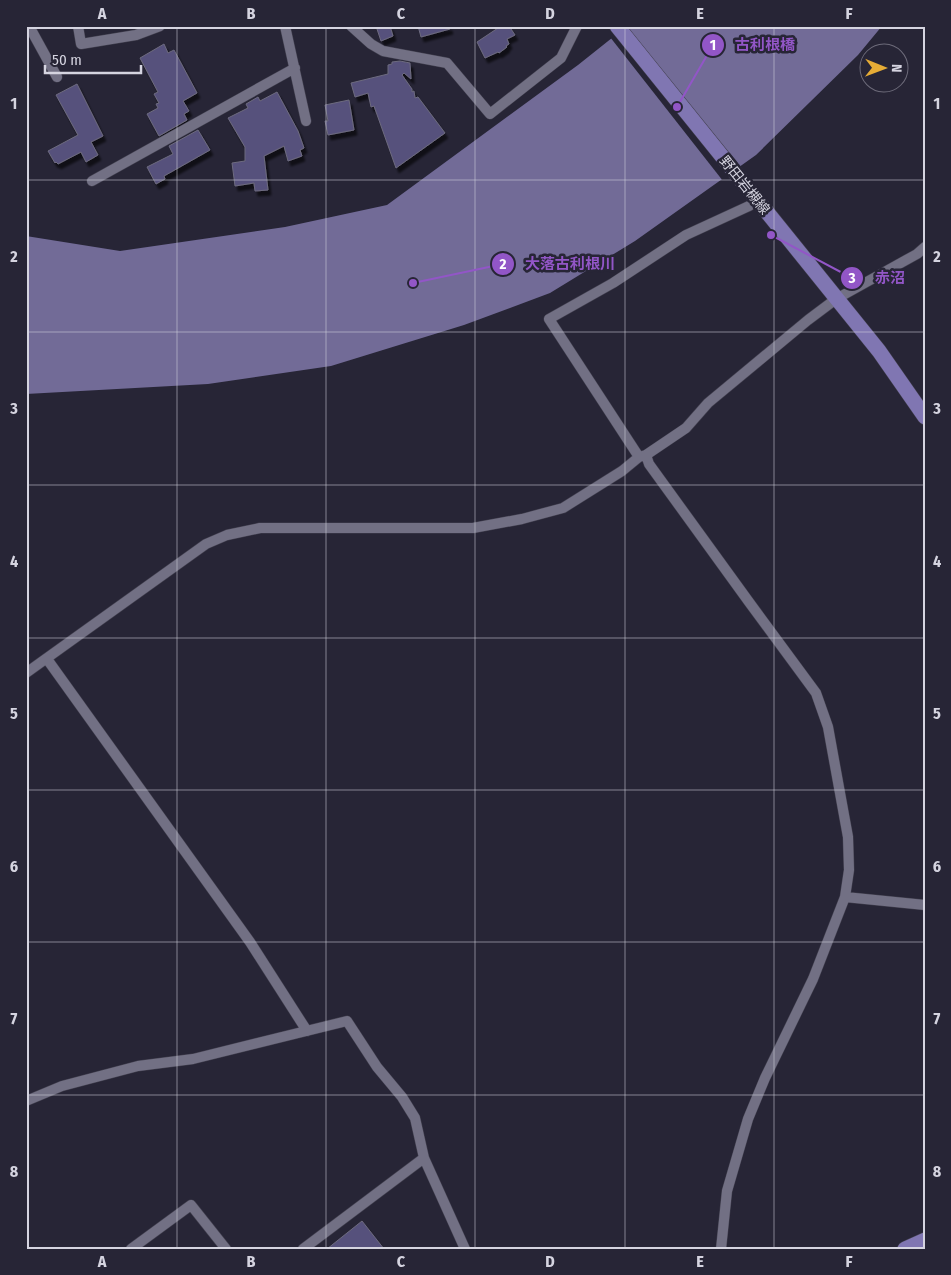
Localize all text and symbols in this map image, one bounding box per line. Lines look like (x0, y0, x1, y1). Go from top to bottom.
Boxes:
text: A (97, 4, 107, 23)
text: B (247, 4, 256, 23)
text: C (397, 4, 406, 23)
text: D (545, 4, 555, 23)
text: E (696, 4, 704, 23)
text: F (845, 4, 853, 23)
callout: 古利根橋 (700, 30, 805, 60)
text: 1 (710, 36, 716, 54)
text: 古利根橋 (735, 36, 796, 54)
scale bar (45, 42, 141, 74)
north arrow (858, 42, 908, 92)
text: 50 m (52, 51, 82, 69)
text: N (888, 64, 905, 73)
text: 1 (11, 94, 17, 113)
text: 1 (934, 94, 940, 113)
street label: 野田岩槻線 (716, 153, 773, 218)
text: 2 (9, 247, 18, 266)
text: 2 (932, 247, 941, 266)
callout: 大落古利根川 (490, 249, 625, 279)
text: 2 (499, 255, 507, 273)
text: 大落古利根川 (525, 255, 615, 273)
callout: 赤沼 (840, 263, 915, 293)
text: 3 (847, 269, 856, 287)
text: 赤沼 (875, 269, 905, 287)
text: 3 (9, 399, 18, 418)
text: 3 (932, 399, 941, 418)
text: 4 (10, 552, 18, 571)
text: 4 (933, 552, 941, 571)
text: 5 (10, 704, 18, 723)
text: 5 (933, 704, 941, 723)
text: 6 (10, 857, 18, 876)
text: 6 (933, 857, 941, 876)
text: 7 (11, 1009, 18, 1028)
text: 7 (934, 1009, 941, 1028)
text: 8 (10, 1162, 19, 1181)
text: 8 (933, 1162, 942, 1181)
text: A (97, 1252, 107, 1271)
text: B (247, 1252, 256, 1271)
text: C (397, 1252, 406, 1271)
text: D (545, 1252, 555, 1271)
text: E (696, 1252, 704, 1271)
text: F (845, 1252, 853, 1271)

